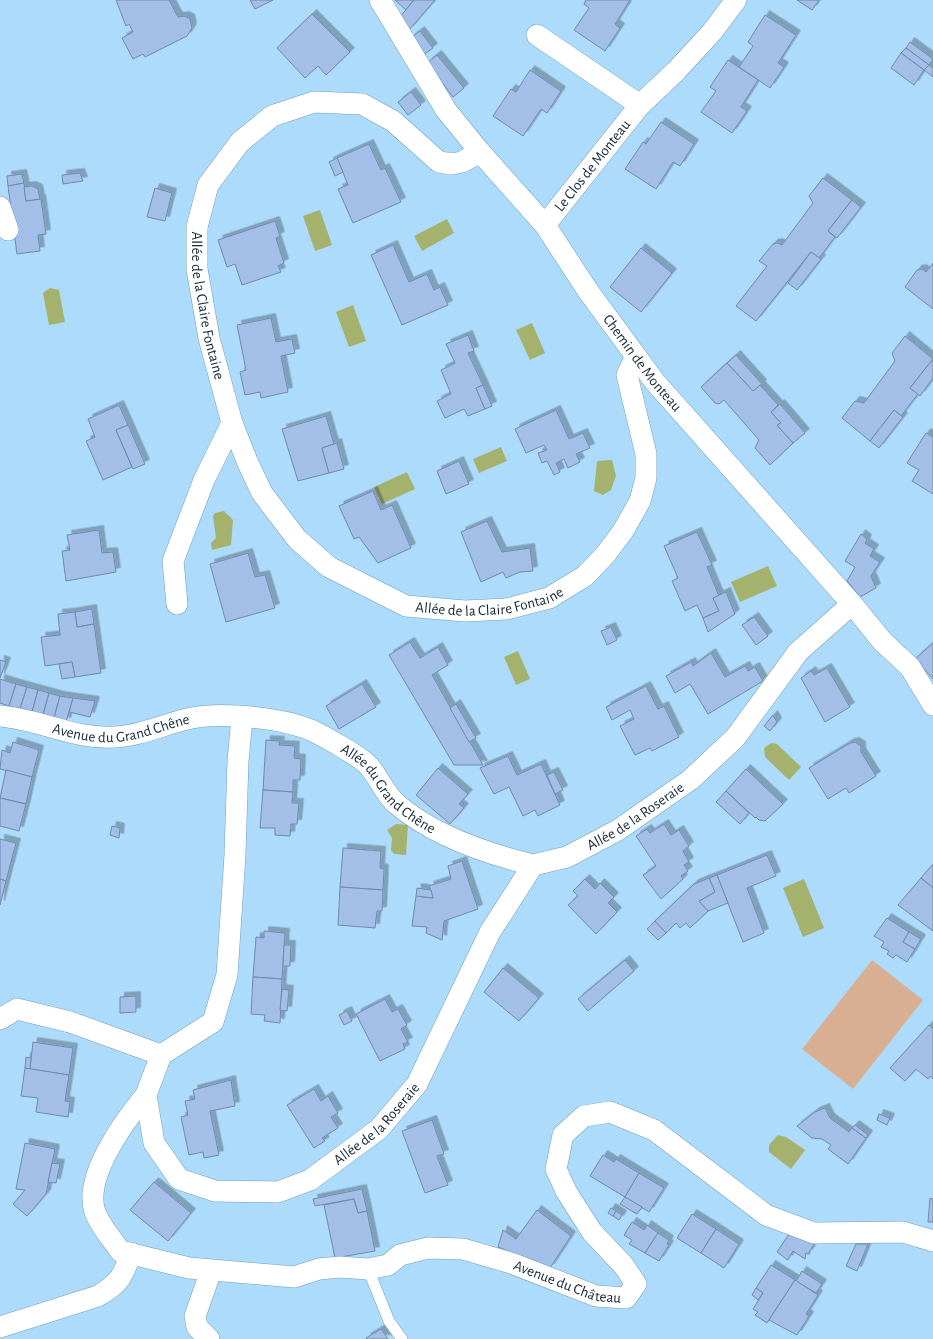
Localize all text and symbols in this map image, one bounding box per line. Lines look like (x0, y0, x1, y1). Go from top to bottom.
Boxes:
street label: Le Clos de Monteau (551, 117, 633, 214)
street label: Allée de la Claire Fontaine (190, 231, 227, 381)
street label: Chemin de Monteau (600, 312, 685, 414)
street label: Allée de la Claire Fontaine (415, 584, 566, 618)
street label: Avenue du Grand Chêne (51, 711, 191, 745)
street label: Allée du Grand Chêne (338, 741, 438, 836)
street label: Allée de la Roseraie (584, 779, 687, 853)
street label: Allée de la Roseraie (331, 1080, 422, 1167)
street label: Avenue du Château (511, 1257, 622, 1305)

